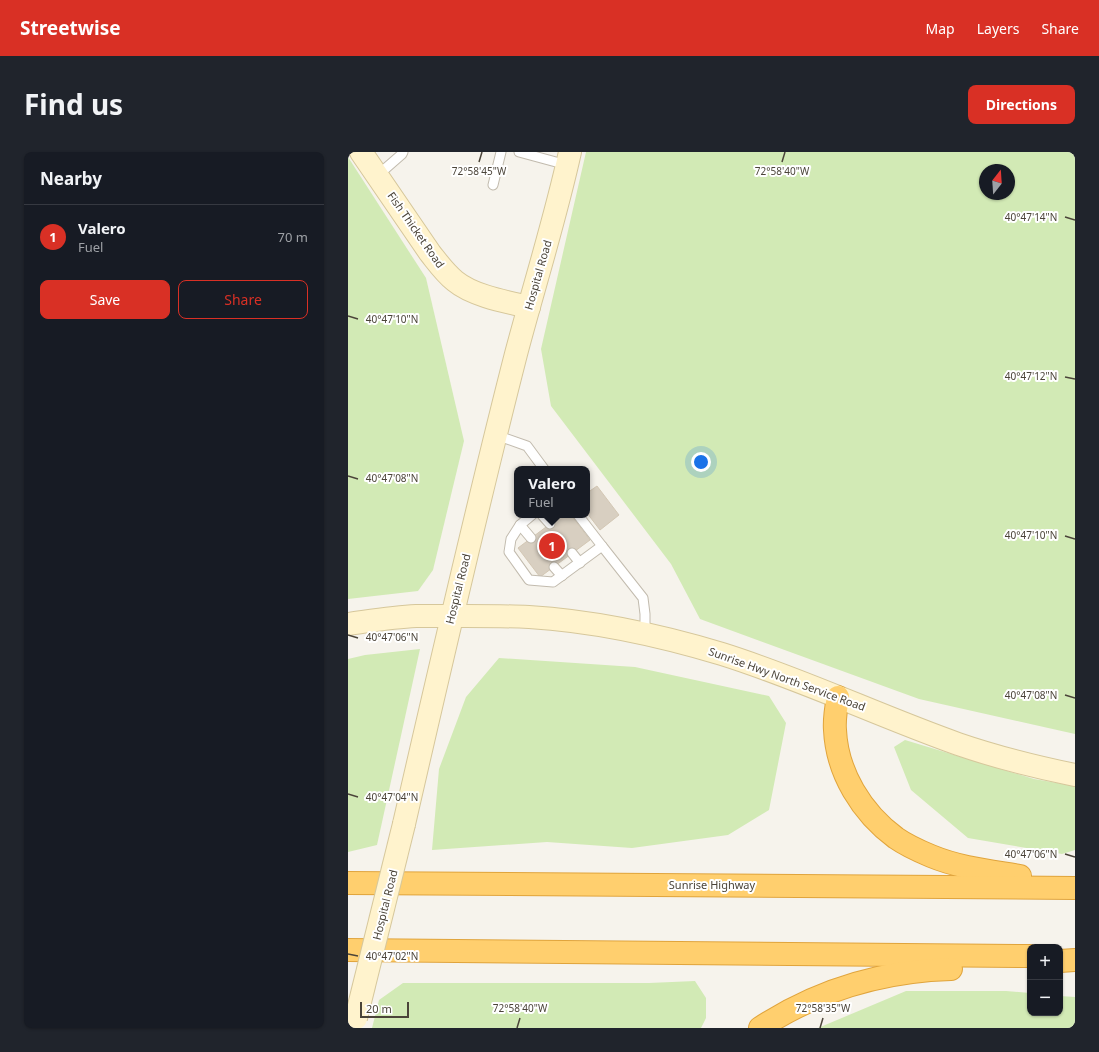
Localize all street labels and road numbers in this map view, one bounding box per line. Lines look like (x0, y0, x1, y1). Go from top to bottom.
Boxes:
street label: Fish Thicket Road (384, 189, 448, 271)
street label: Hospital Road (520, 238, 555, 312)
street label: Hospital Road (442, 552, 473, 626)
street label: Sunrise Hwy North Service Road (707, 643, 868, 714)
street label: Hospital Road (369, 868, 400, 942)
street label: Sunrise Highway (669, 877, 756, 892)

